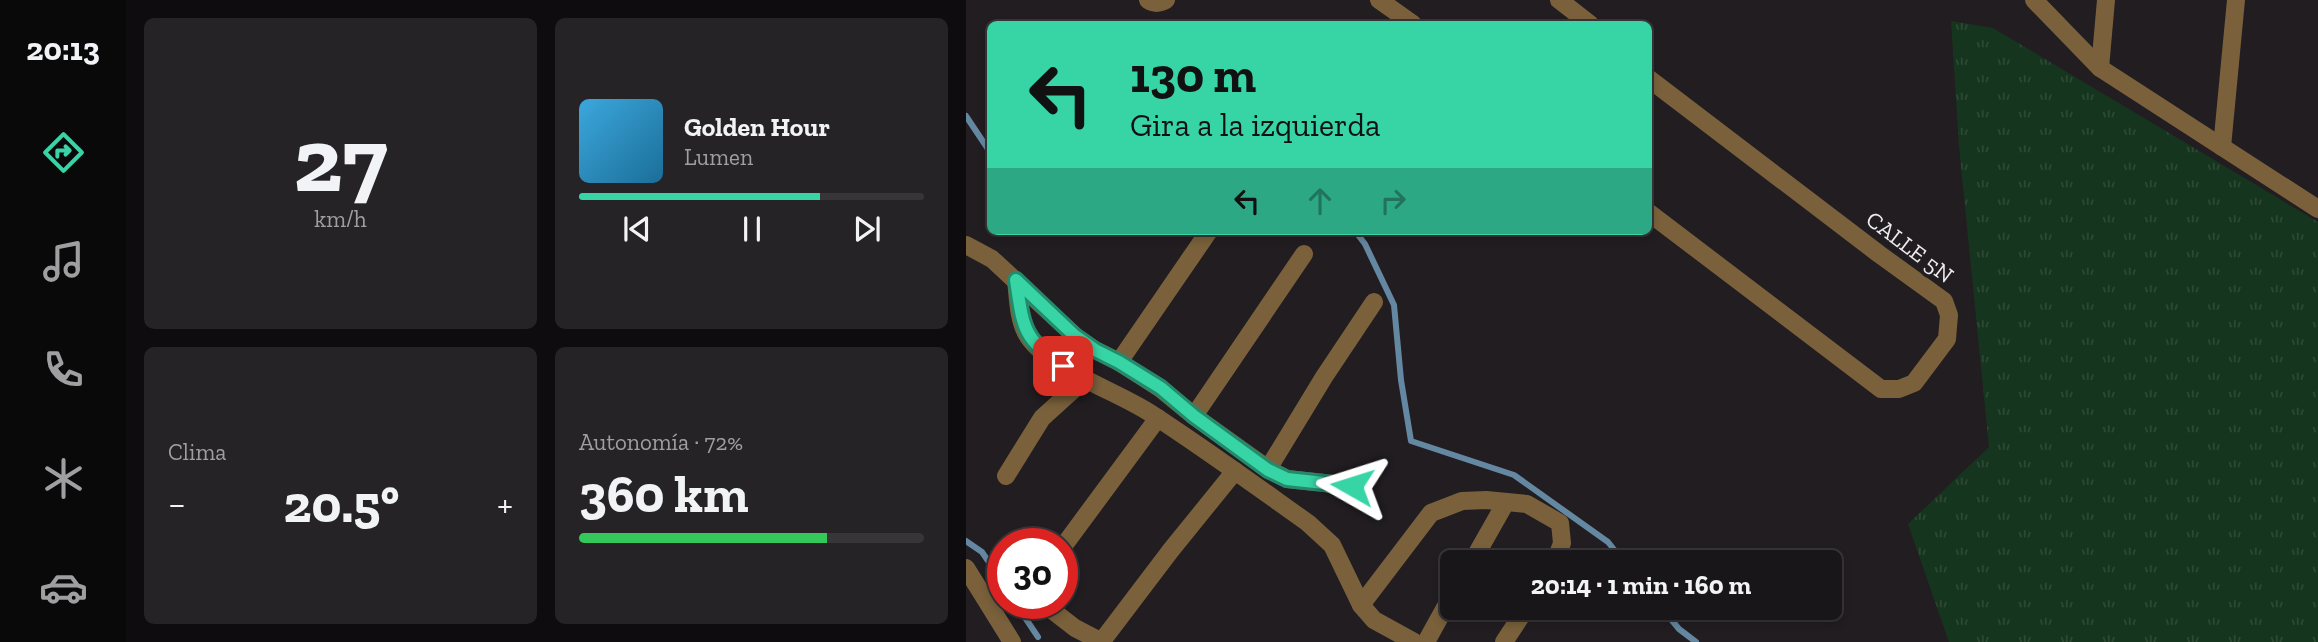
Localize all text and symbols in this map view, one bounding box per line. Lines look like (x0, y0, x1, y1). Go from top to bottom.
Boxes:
text: 20:13 (26, 30, 100, 68)
text: 130 m (1130, 46, 1256, 105)
icon: left (1015, 49, 1106, 140)
text: 27 (294, 105, 387, 214)
text: Gira a la izquierda (1130, 106, 1381, 144)
text: Golden Hour (684, 111, 830, 143)
icon: directions (39, 128, 88, 177)
text: Lumen (684, 143, 753, 171)
icon: left (1228, 182, 1266, 220)
icon: ahead (1301, 182, 1339, 220)
icon: right (1374, 182, 1412, 220)
text: km/h (314, 205, 367, 233)
street label: CALLE 5N (1861, 205, 1959, 289)
icon: previous (618, 210, 656, 248)
icon: pause (733, 210, 771, 248)
icon: next (848, 210, 886, 248)
icon: music (39, 237, 88, 286)
pin (1033, 336, 1093, 396)
icon: phone (39, 345, 88, 394)
icon: arrive (1044, 347, 1082, 385)
text: Autonomía · 72% (579, 428, 743, 456)
text: Clima (168, 438, 226, 466)
position arrow (1315, 449, 1389, 523)
icon: climate (39, 454, 88, 503)
text: 360 km (579, 463, 749, 525)
text: 20.5° (284, 473, 399, 535)
text: − (168, 481, 186, 527)
text: + (497, 481, 513, 527)
speed limit sign: 30 (987, 528, 1078, 619)
icon: car (39, 563, 88, 612)
text: 20:14 · 1 min · 160 m (1531, 569, 1751, 601)

